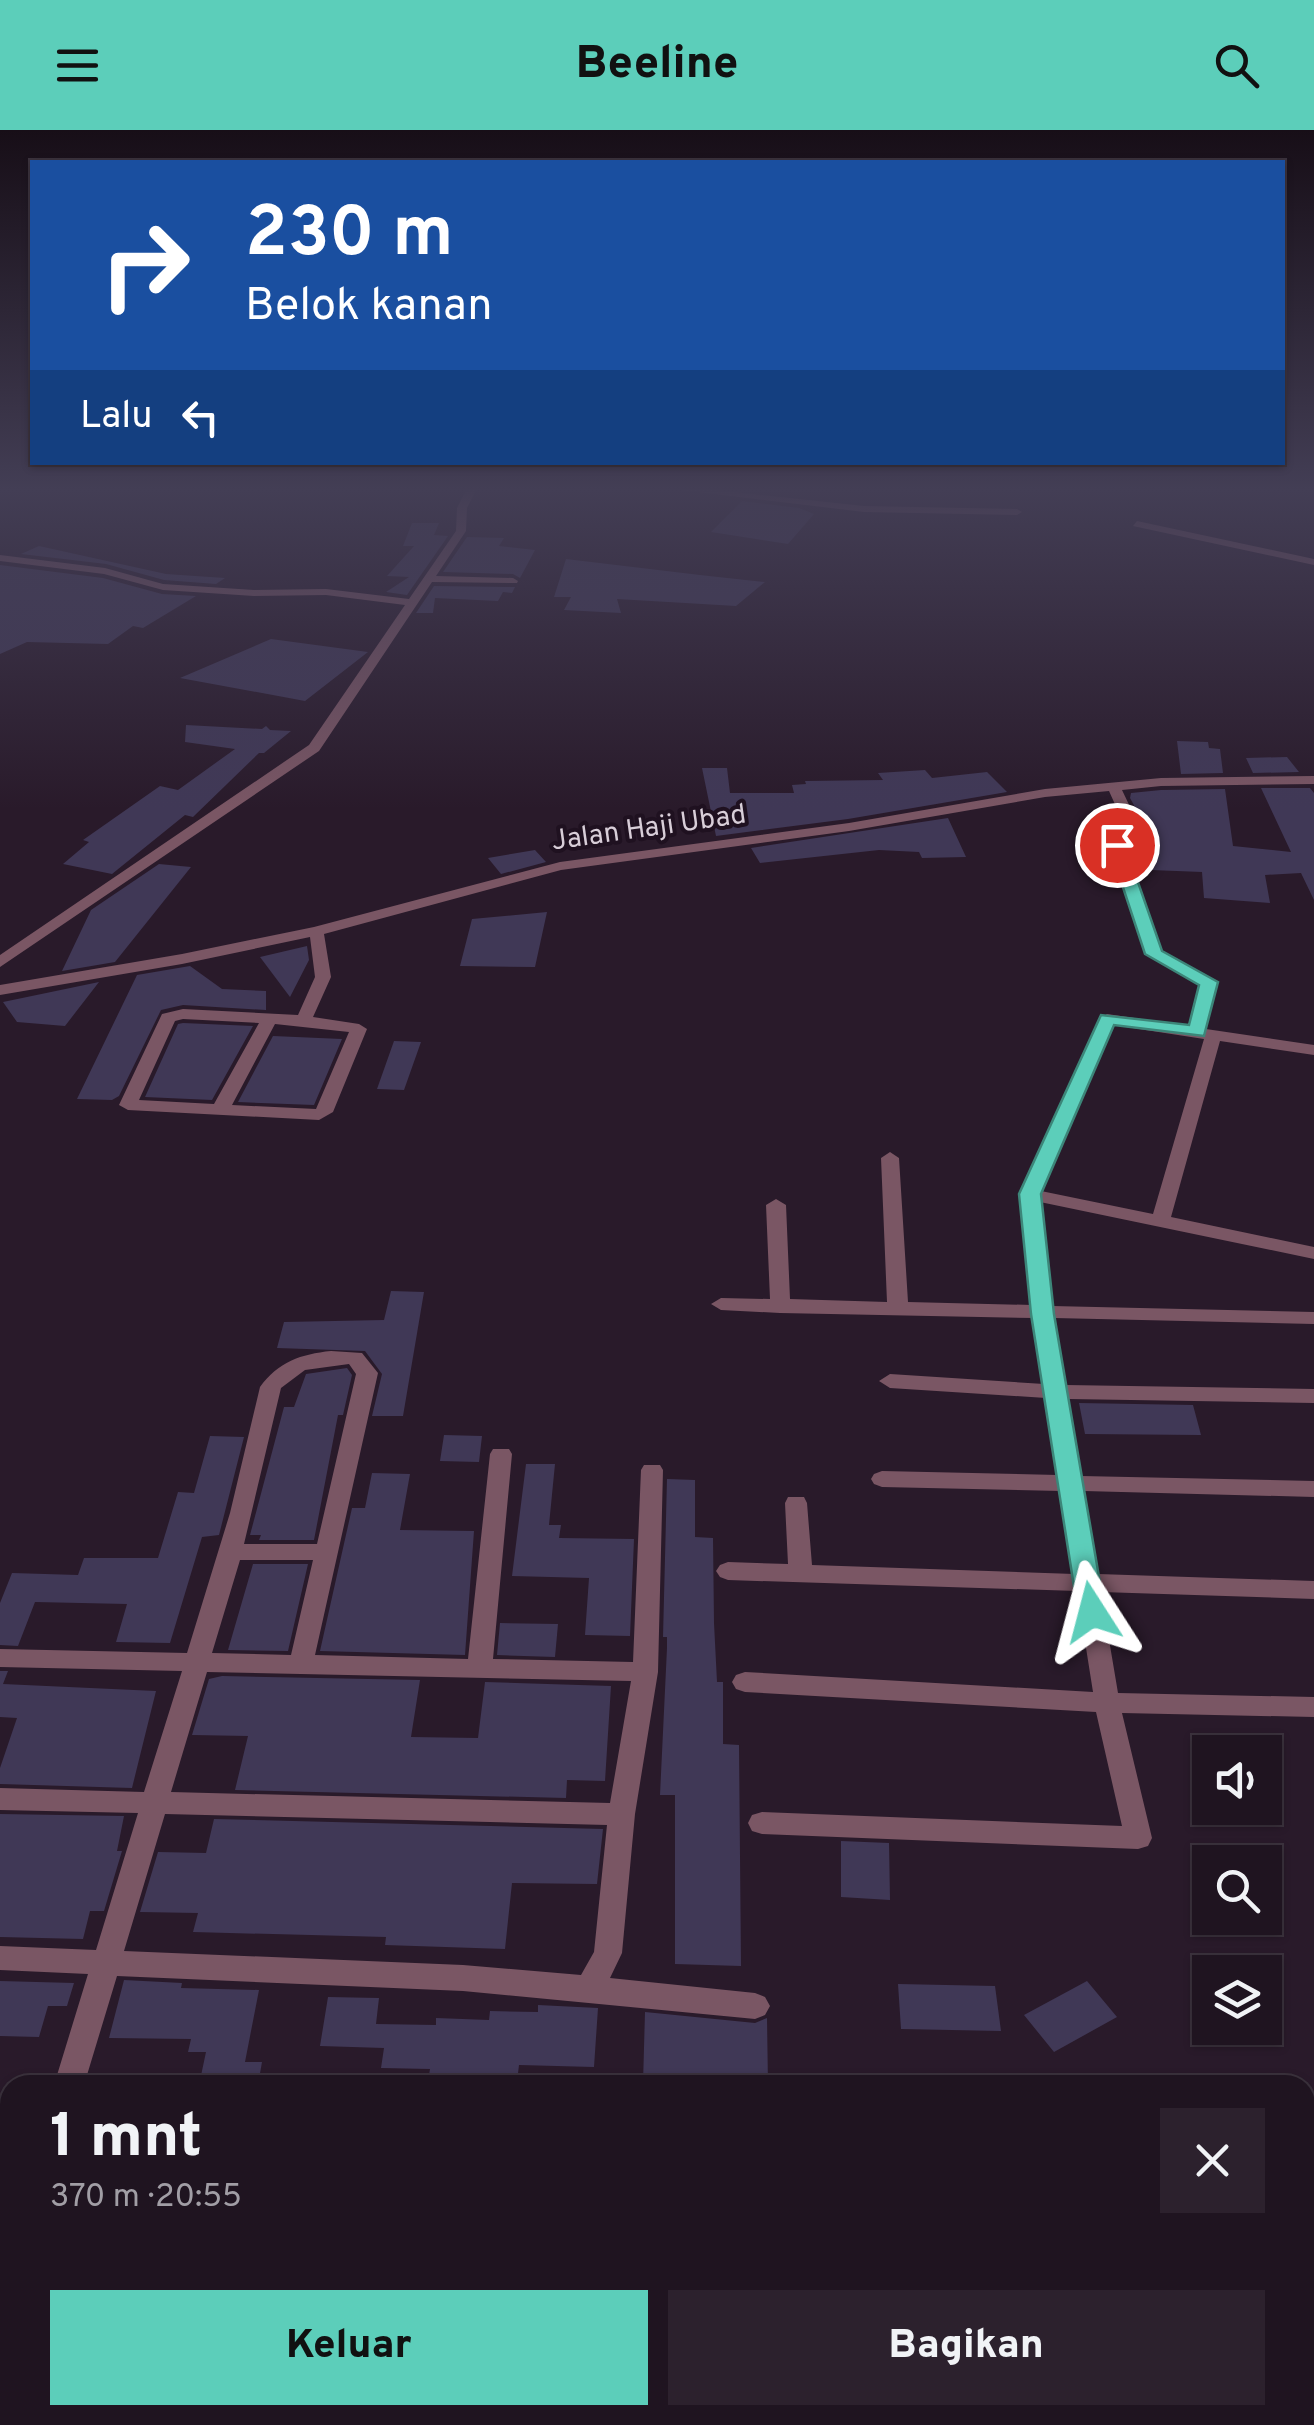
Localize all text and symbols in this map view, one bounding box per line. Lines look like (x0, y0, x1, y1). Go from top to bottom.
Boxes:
text: Beeline (576, 37, 738, 94)
icon: menu (50, 38, 105, 93)
icon: search (1209, 38, 1264, 93)
text: 230 m (245, 192, 454, 281)
icon: right (80, 200, 210, 330)
text: Belok kanan (245, 279, 493, 336)
icon: left (173, 390, 228, 445)
text: Lalu (80, 393, 153, 442)
street label: Jalan Haji Ubad (549, 798, 749, 860)
pin (1075, 803, 1160, 888)
icon: arrive (1090, 818, 1145, 873)
position arrow (1040, 1560, 1144, 1664)
map controls (1192, 1735, 1282, 2045)
button: sound (1192, 1735, 1282, 1825)
button: search (1192, 1845, 1282, 1935)
button: layers (1192, 1955, 1282, 2045)
text: 1 mnt (50, 2102, 202, 2178)
button: close (1160, 2108, 1265, 2213)
text: 370 m · 20:55 (50, 2178, 242, 2218)
button: Keluar (50, 2290, 648, 2405)
button: Bagikan (668, 2290, 1265, 2405)

